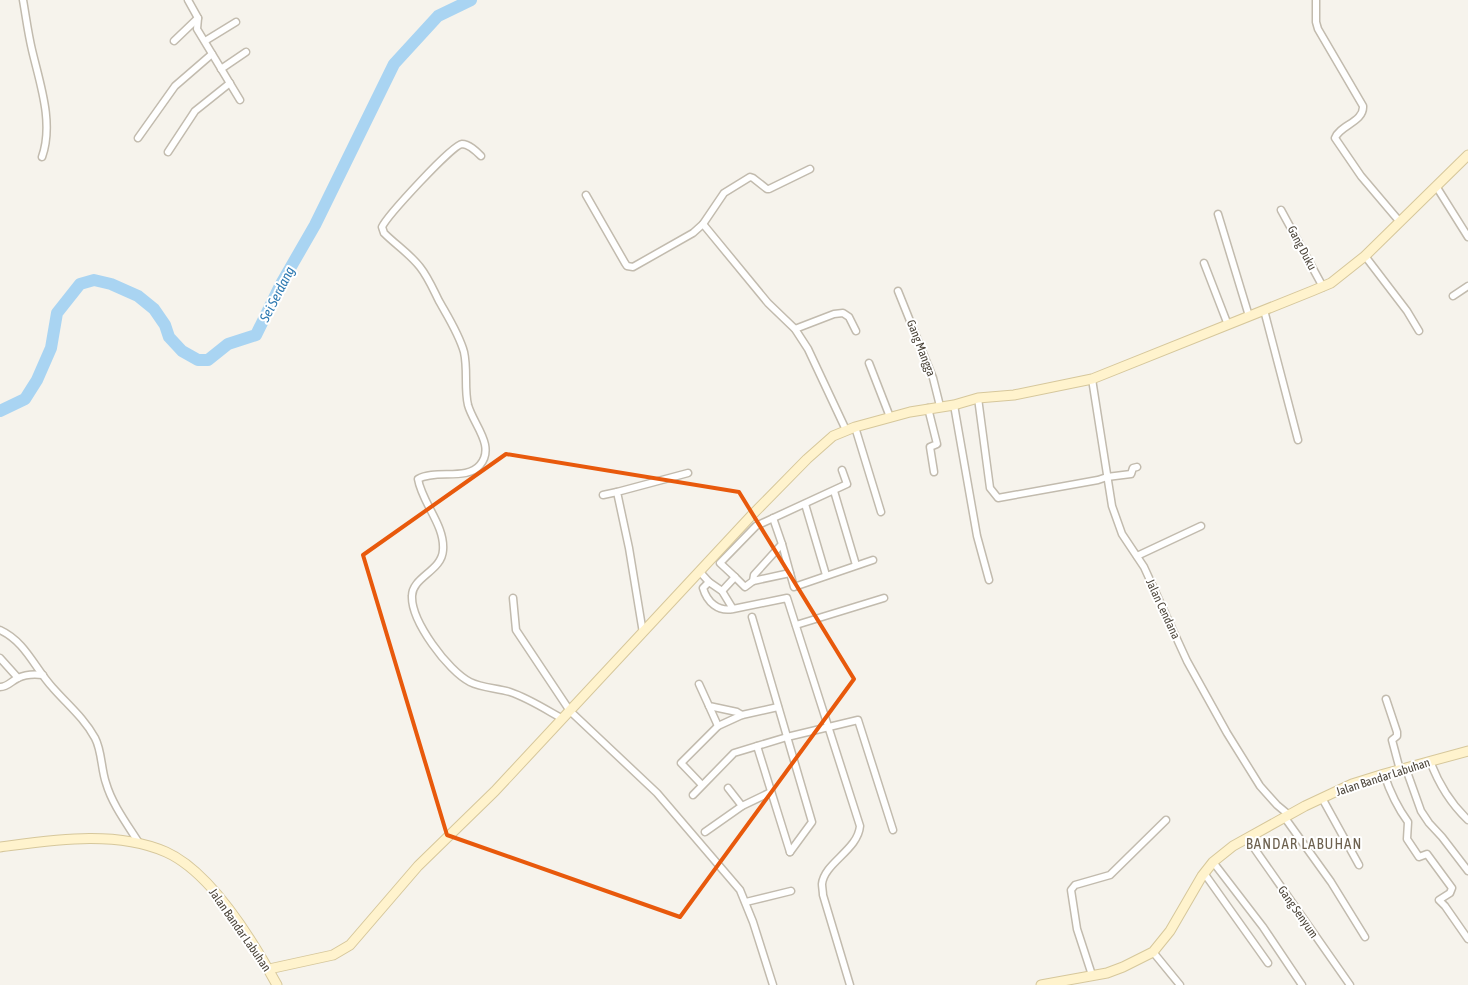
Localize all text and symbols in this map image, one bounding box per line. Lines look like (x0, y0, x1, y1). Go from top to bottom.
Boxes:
street label: Gang Duku (1285, 223, 1320, 273)
water label: Sei Serdang (256, 264, 298, 325)
street label: Gang Mangga (904, 318, 938, 378)
street label: Jalan Cendana (1143, 577, 1183, 641)
street label: Jalan Bandar Labuhan (1334, 755, 1432, 799)
district label: BANDAR LABUHAN (1246, 835, 1362, 852)
street label: Gang Senyum (1275, 883, 1321, 941)
street label: Jalan Bandar Labuhan (206, 886, 274, 974)

